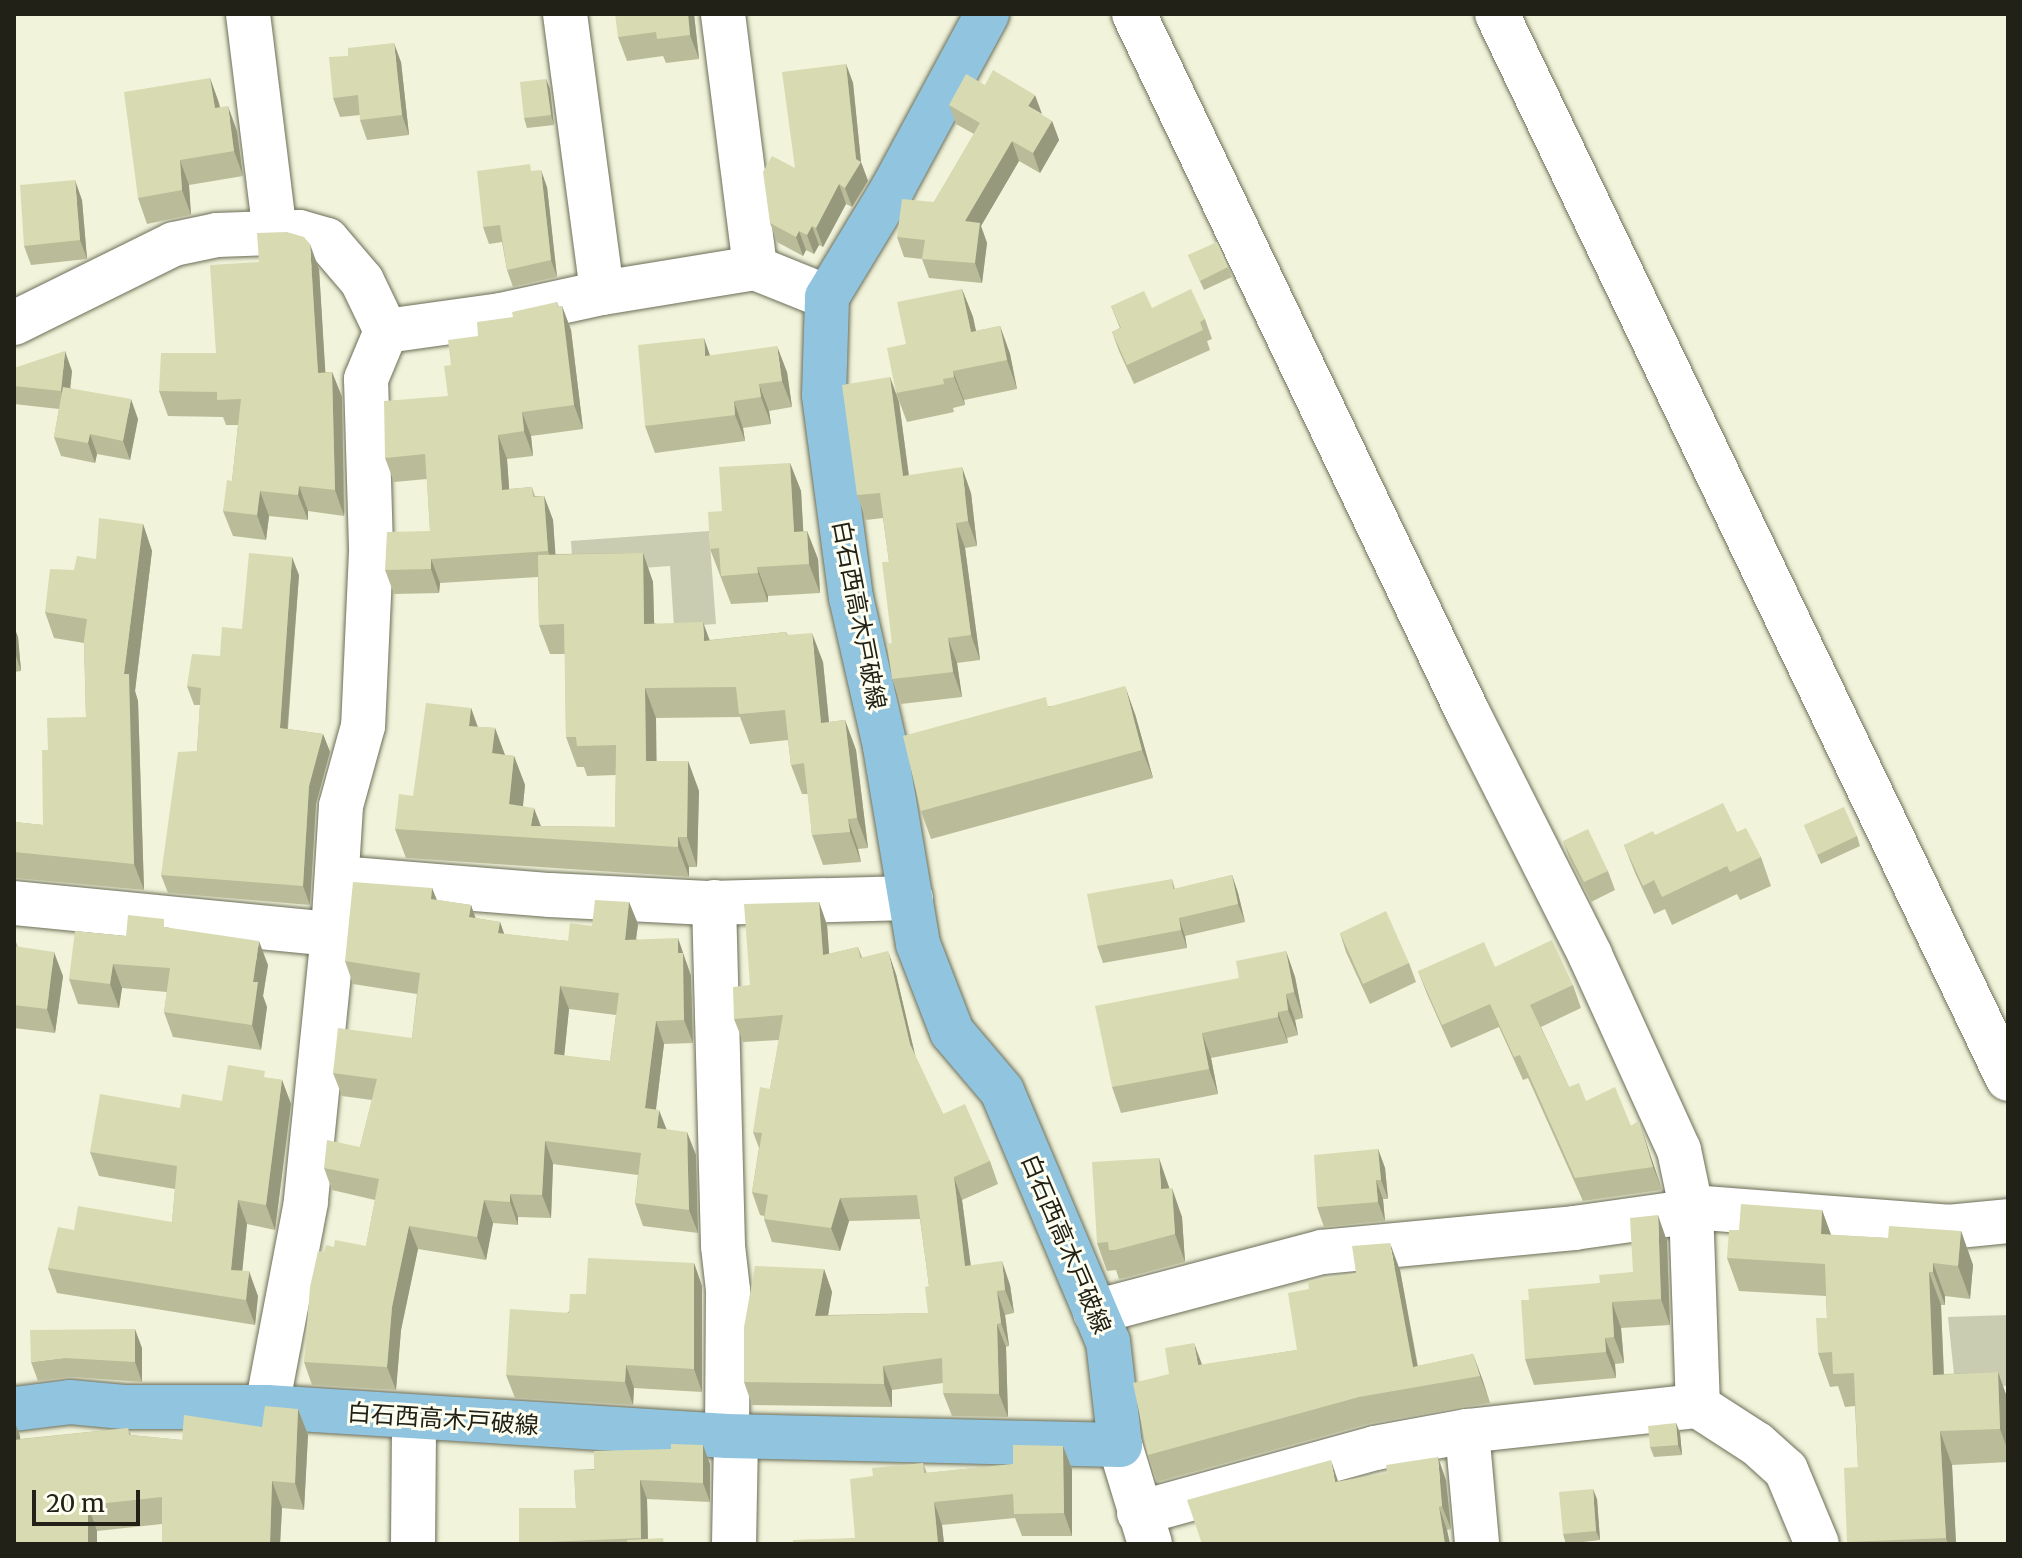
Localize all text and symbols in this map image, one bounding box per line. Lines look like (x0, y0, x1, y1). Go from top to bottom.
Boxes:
street label: 白石西高木戸破線 (827, 518, 891, 712)
street label: 白石西高木戸破線 (1015, 1150, 1117, 1338)
street label: 白石西高木戸破線 (346, 1398, 540, 1440)
scale bar (36, 1474, 144, 1524)
text: 20 m (46, 1488, 105, 1519)

